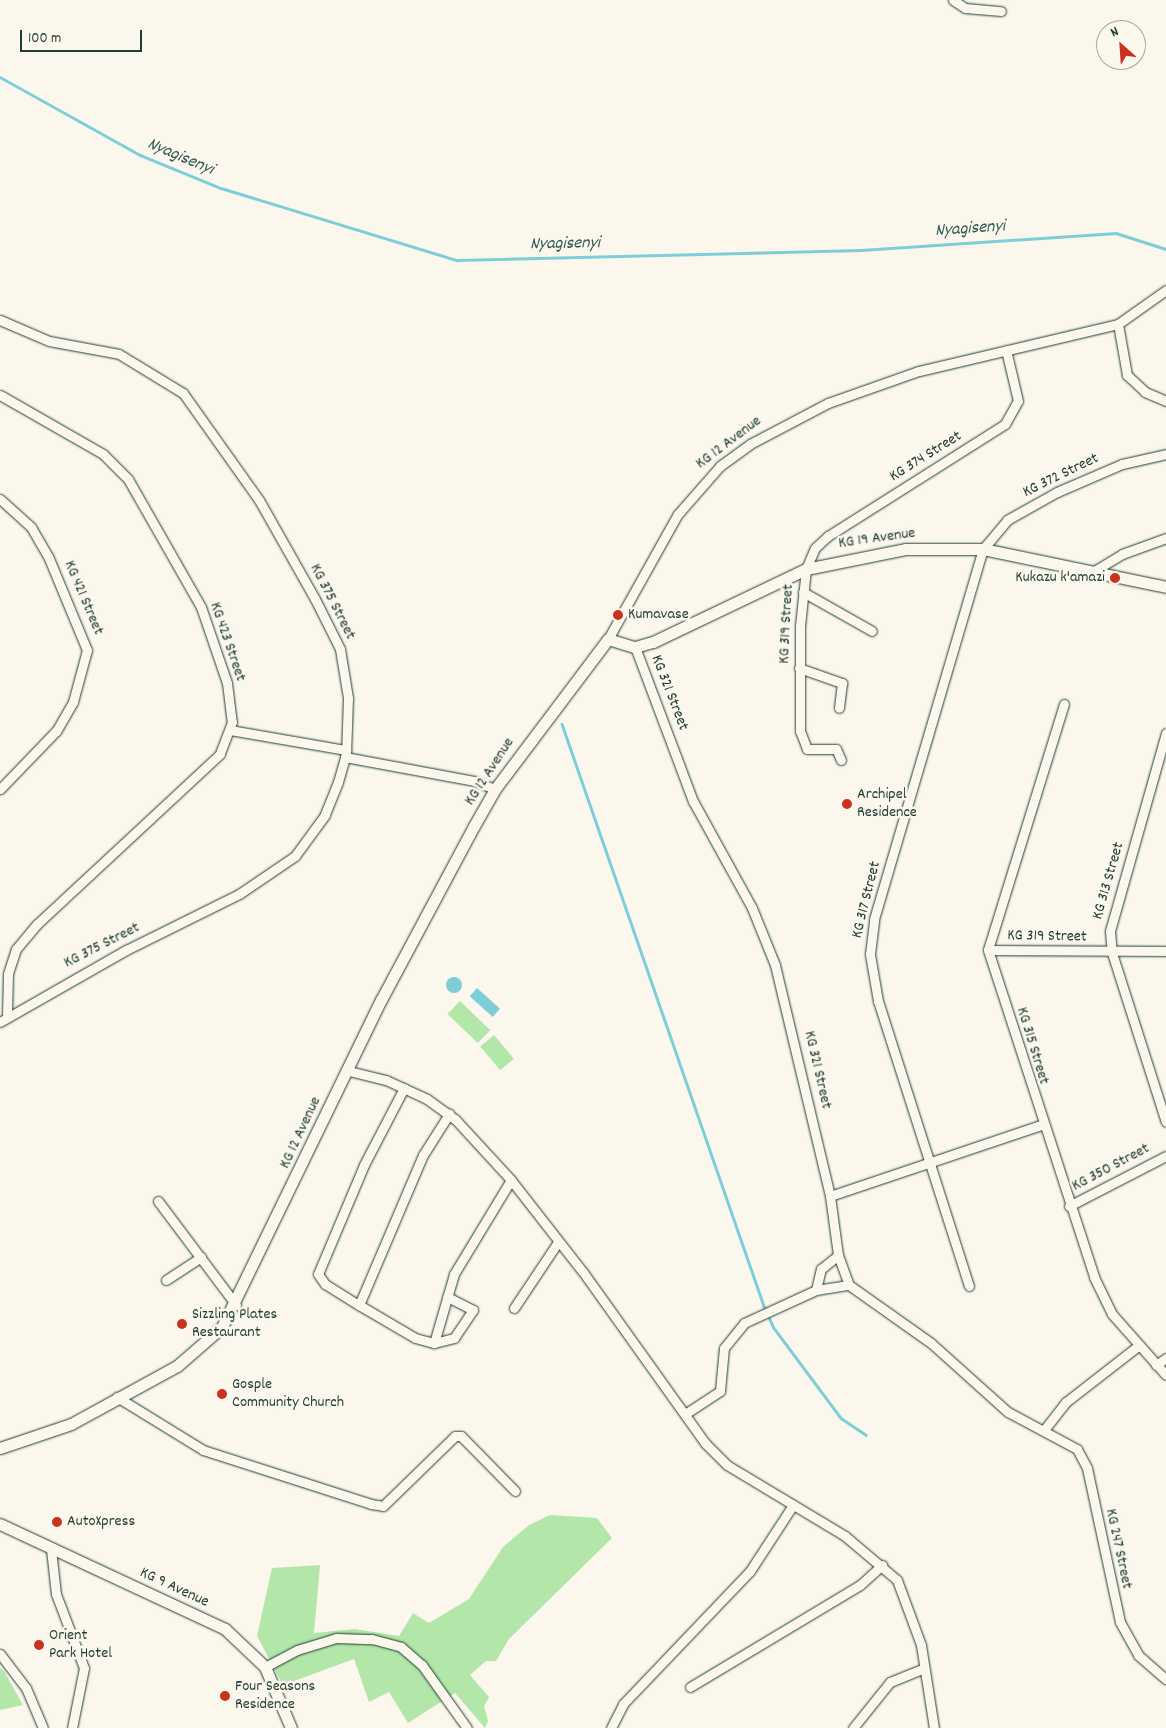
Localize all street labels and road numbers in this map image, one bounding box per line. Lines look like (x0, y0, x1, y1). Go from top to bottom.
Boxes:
street label: KG 12 Avenue (692, 412, 766, 474)
street label: KG 374 Street (886, 427, 966, 487)
street label: KG 372 Street (1020, 449, 1102, 503)
street label: KG 19 Avenue (837, 524, 917, 554)
street label: KG 421 Street (59, 558, 107, 638)
street label: KG 375 Street (305, 561, 359, 643)
street label: KG 319 Street (775, 584, 799, 664)
street label: KG 423 Street (205, 600, 249, 684)
street label: KG 321 Street (646, 653, 692, 733)
street label: KG 12 Avenue (461, 734, 519, 810)
street label: KG 313 Street (1089, 840, 1129, 922)
street label: KG 317 Street (848, 860, 886, 940)
street label: KG 375 Street (61, 919, 143, 973)
street label: KG 319 Street (1007, 927, 1087, 947)
street label: KG 315 Street (1011, 1005, 1053, 1087)
street label: KG 321 Street (799, 1029, 835, 1111)
street label: KG 12 Avenue (276, 1094, 326, 1172)
street label: KG 350 Street (1069, 1140, 1153, 1196)
street label: KG 247 Street (1100, 1507, 1136, 1591)
street label: KG 9 Avenue (136, 1564, 212, 1612)

